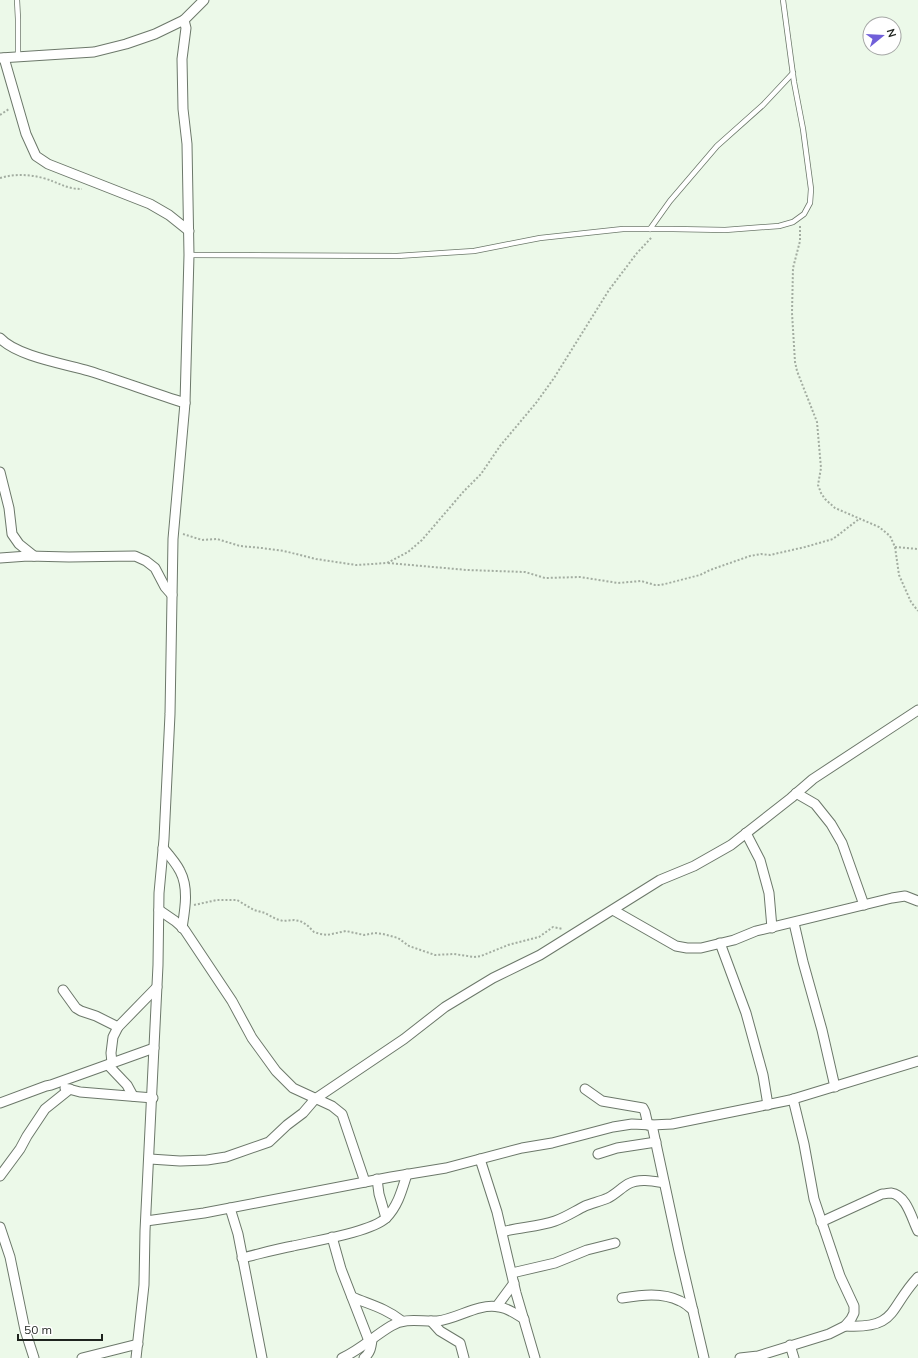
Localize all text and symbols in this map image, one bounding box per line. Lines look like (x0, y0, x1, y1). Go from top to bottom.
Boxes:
north arrow (862, 16, 902, 56)
text: N (884, 27, 899, 39)
scale bar (18, 1316, 102, 1342)
text: 50 m (24, 1322, 52, 1337)

